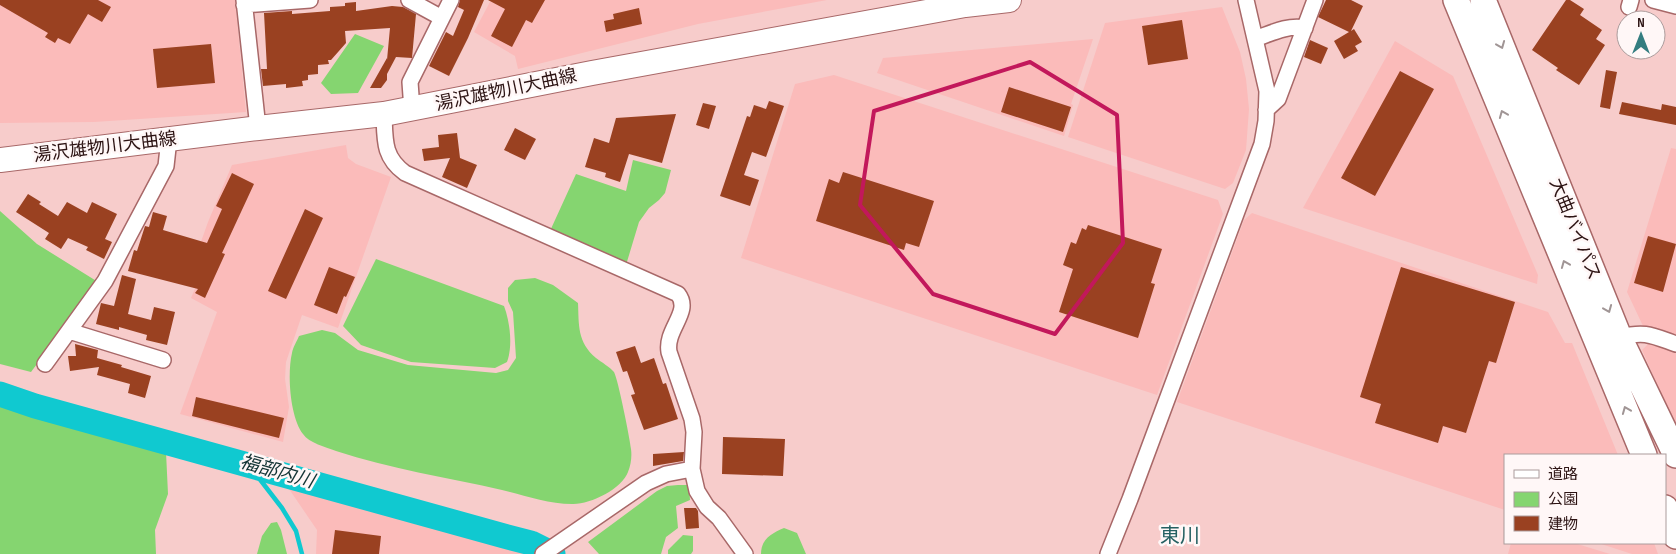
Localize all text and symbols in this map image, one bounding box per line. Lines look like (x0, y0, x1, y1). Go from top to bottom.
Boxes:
north arrow (1616, 10, 1666, 60)
text: N (1637, 14, 1645, 31)
one-way arrow (1495, 40, 1505, 49)
street label: 湯沢雄物川大曲線 (433, 65, 579, 115)
one-way arrow (1499, 110, 1509, 118)
street label: 湯沢雄物川大曲線 (32, 128, 178, 166)
street label: 大曲バイパス (1545, 175, 1605, 283)
one-way arrow (1560, 260, 1571, 269)
one-way arrow (1602, 305, 1612, 313)
one-way arrow (1622, 406, 1632, 415)
water label: 福部内川 (237, 450, 319, 494)
legend (1504, 454, 1666, 544)
text: 道路 (1548, 465, 1578, 484)
text: 公園 (1548, 490, 1578, 509)
text: 建物 (1548, 515, 1578, 534)
district label: 東川 (1160, 524, 1200, 548)

